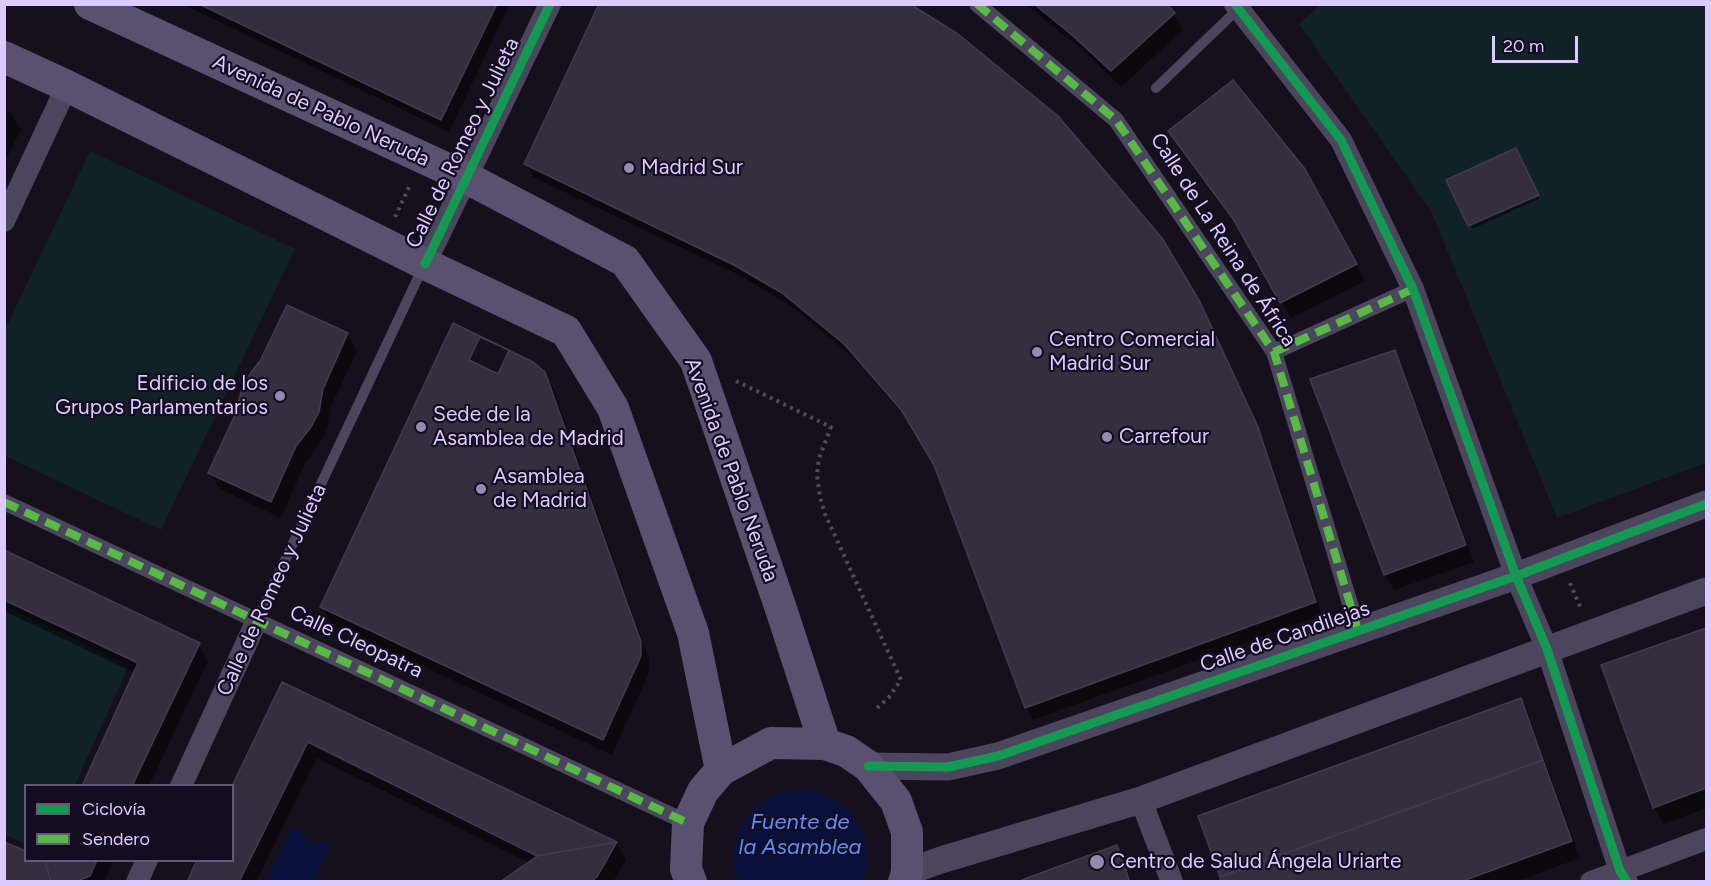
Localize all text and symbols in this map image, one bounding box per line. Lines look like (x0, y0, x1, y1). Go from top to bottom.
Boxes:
scale bar (1495, 24, 1580, 62)
street label: Calle de Romeo y Julieta (401, 34, 525, 252)
text: 20 m (1503, 35, 1544, 57)
street label: Avenida de Pablo Neruda (209, 50, 433, 172)
street label: Calle de La Reina de África (1144, 128, 1302, 352)
place label: Madrid Sur (641, 155, 743, 181)
marker: Madrid Sur (622, 161, 636, 175)
place label: Centro Comercial Madrid Sur (1049, 327, 1215, 377)
marker: Centro Comercial Madrid Sur (1030, 345, 1044, 359)
street label: Avenida de Pablo Neruda (679, 355, 783, 585)
place label: Edificio de los Grupos Parlamentarios (55, 371, 268, 421)
marker: Edificio de los Grupos Parlamentarios (273, 389, 287, 403)
place label: Sede de la Asamblea de Madrid (433, 402, 624, 452)
marker: Sede de la Asamblea de Madrid (414, 420, 428, 434)
place label: Carrefour (1119, 424, 1209, 450)
marker: Carrefour (1100, 430, 1114, 444)
place label: Asamblea de Madrid (493, 464, 587, 514)
street label: Calle de Romeo y Julieta (212, 480, 332, 700)
marker: Asamblea de Madrid (474, 482, 488, 496)
street label: Calle de Candilejas (1197, 596, 1373, 678)
street label: Calle Cleopatra (285, 600, 427, 684)
legend (24, 784, 234, 862)
text: Ciclovía (82, 798, 146, 820)
water label: Fuente de la Asamblea (739, 810, 861, 861)
text: Sendero (82, 828, 150, 850)
place label: Centro de Salud Ángela Uriarte (1110, 849, 1401, 875)
marker: Centro de Salud Ángela Uriarte (1088, 853, 1106, 871)

